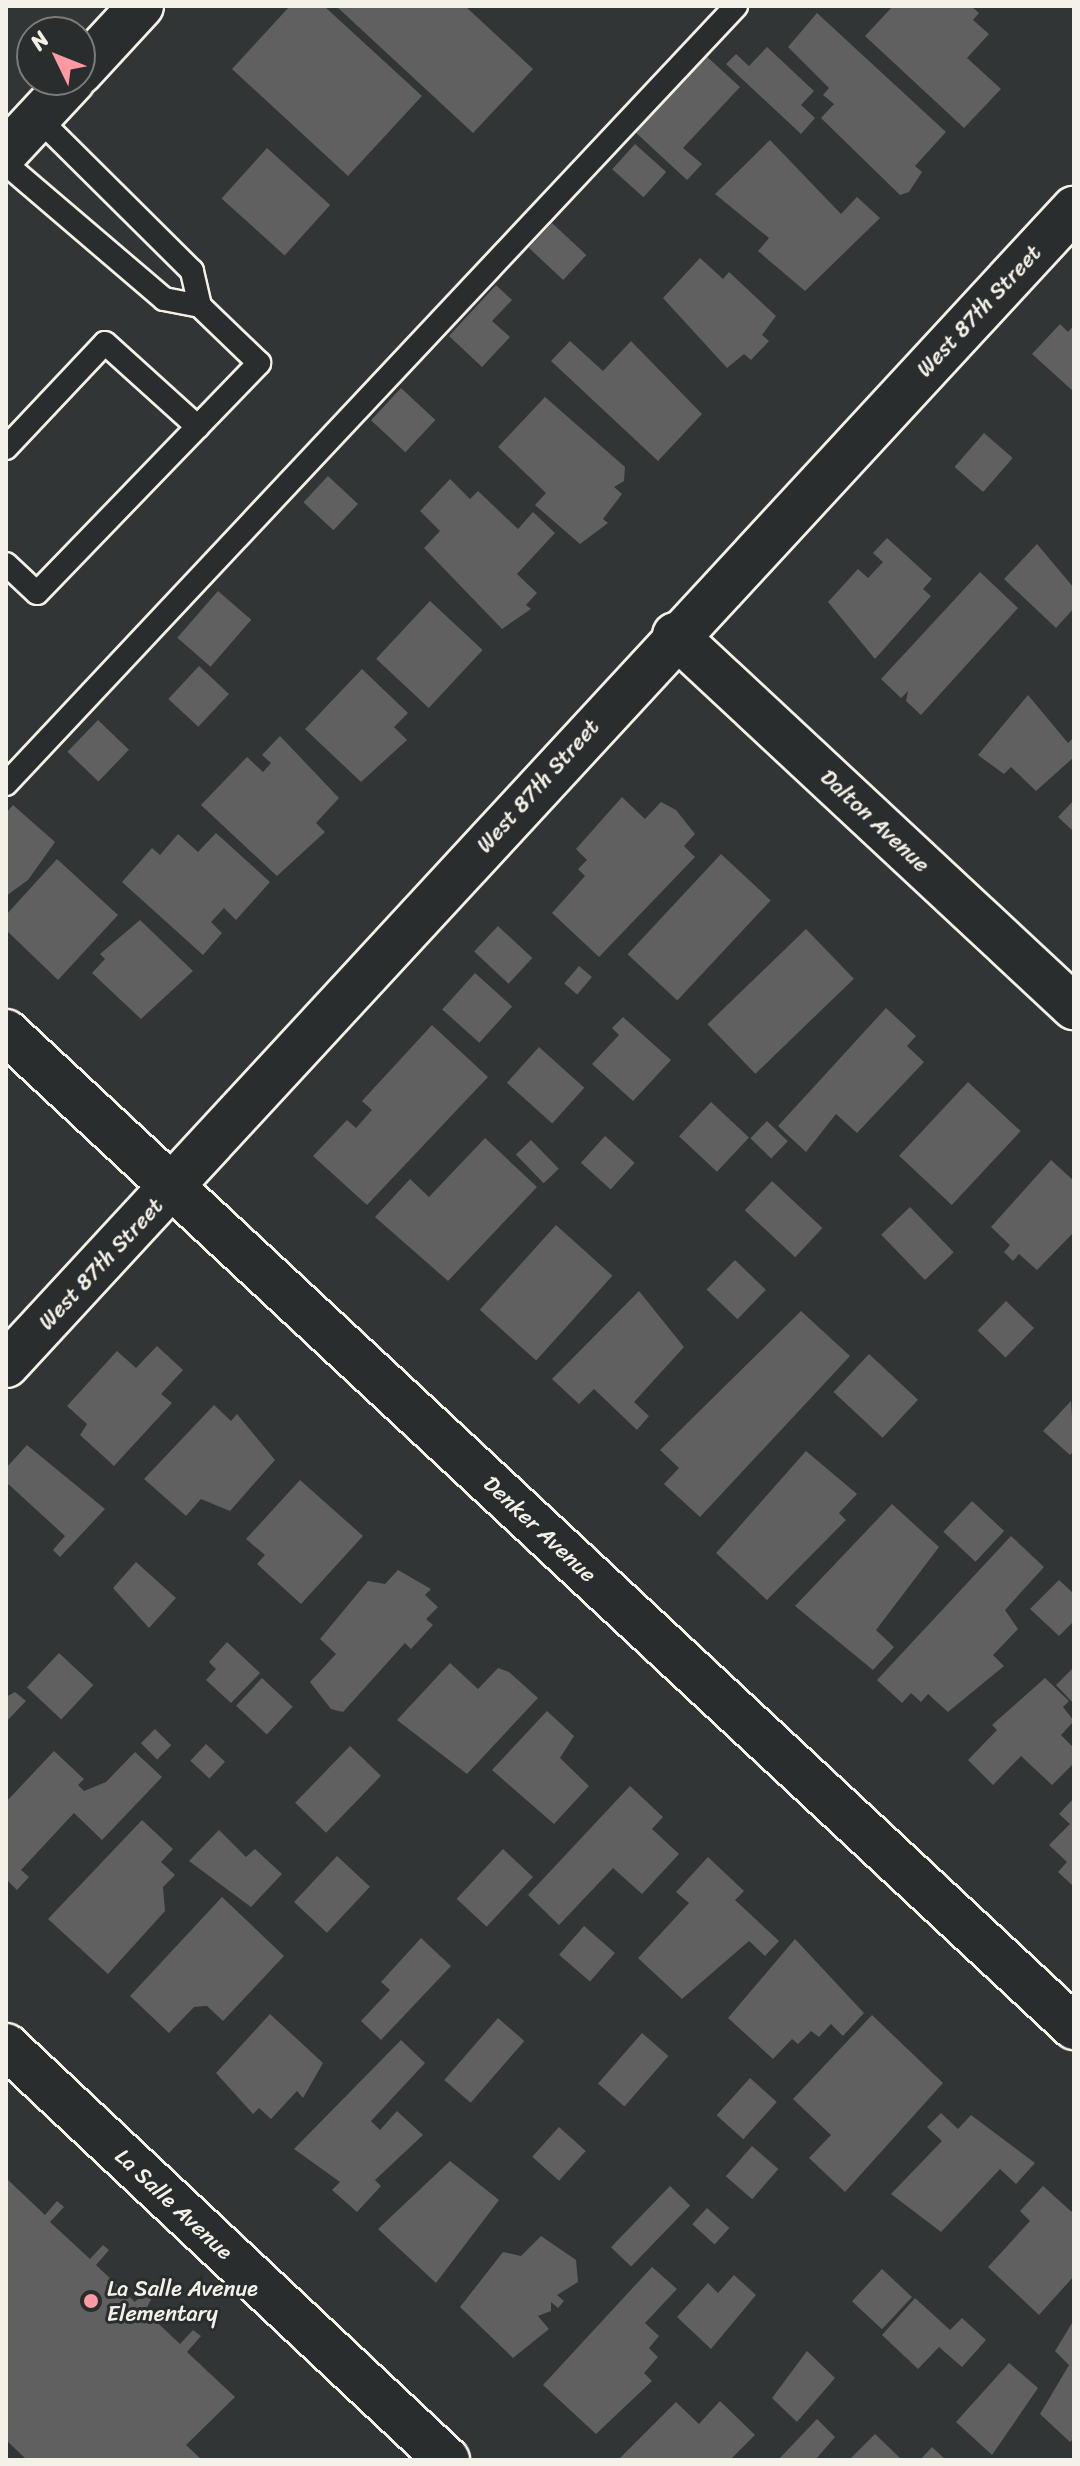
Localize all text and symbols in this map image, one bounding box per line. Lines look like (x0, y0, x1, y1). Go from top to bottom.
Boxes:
north arrow (16, 16, 96, 96)
text: N (20, 22, 59, 60)
street label: West 87th Street (911, 240, 1047, 382)
street label: West 87th Street (471, 714, 605, 858)
street label: Dalton Avenue (815, 764, 935, 878)
street label: West 87th Street (33, 1193, 169, 1335)
street label: Denker Avenue (478, 1470, 602, 1588)
street label: La Salle Avenue (110, 2143, 238, 2265)
place label: La Salle Avenue Elementary (107, 2275, 259, 2326)
marker: La Salle Avenue Elementary (82, 2292, 100, 2310)

